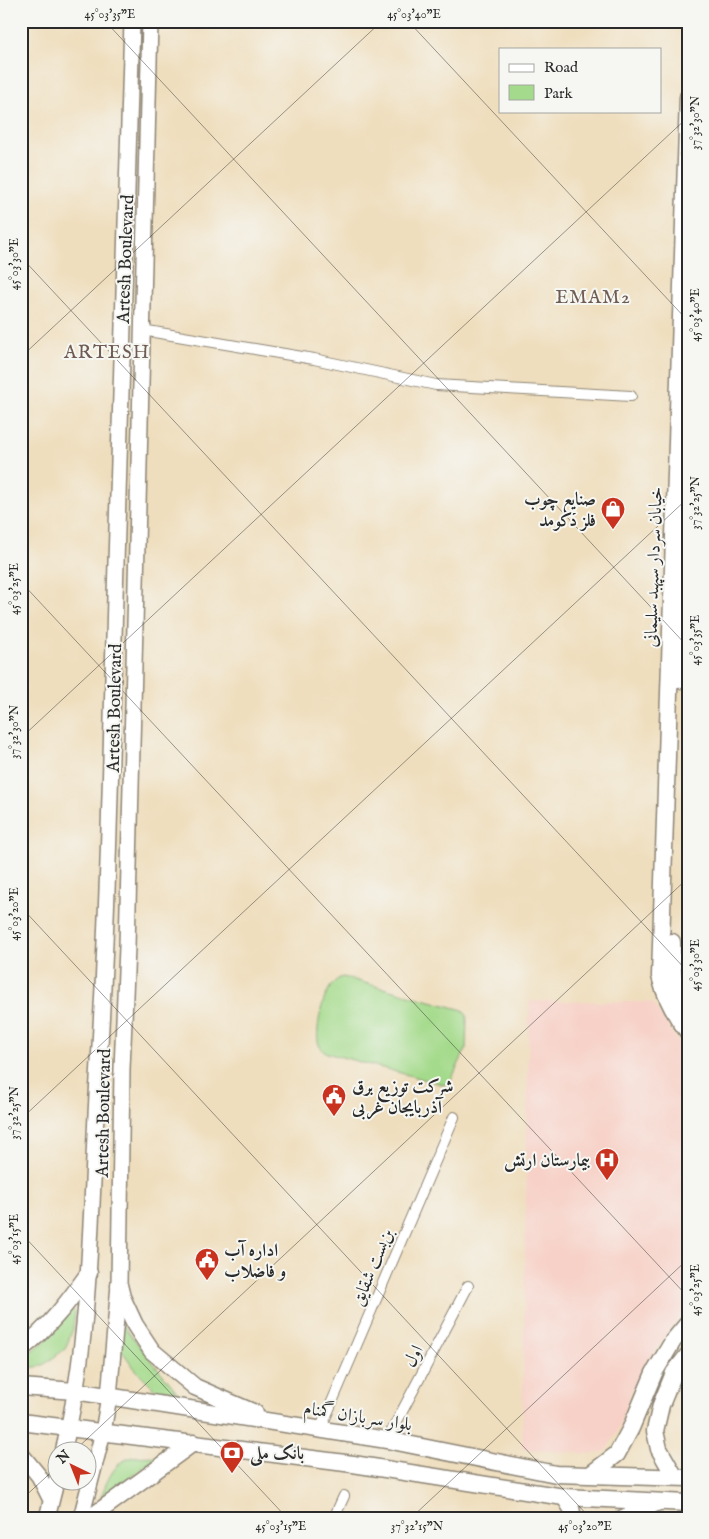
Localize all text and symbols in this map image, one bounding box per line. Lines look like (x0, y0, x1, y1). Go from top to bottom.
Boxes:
text: 45°03'35"E (85, 7, 135, 22)
text: 45°03'40"E (387, 7, 441, 22)
legend (499, 48, 662, 112)
text: Road (544, 58, 579, 77)
text: Park (544, 84, 574, 103)
text: 37°32'30"N (688, 95, 703, 150)
street label: Artesh Boulevard (113, 194, 140, 325)
text: 45°03'30"E (7, 238, 22, 290)
district label: EMAM2 (555, 286, 631, 310)
text: 45°03'40"E (688, 288, 703, 342)
district label: ARTESH (63, 341, 150, 365)
text: 37°32'25"N (688, 476, 703, 530)
street label: خیابان سردار سپهبد سلیمانی (640, 486, 669, 648)
place label: صنایع چوب فلز دکومد (524, 489, 596, 533)
shop icon: صنایع چوب فلز دکومد (600, 496, 626, 530)
text: 45°03'25"E (7, 563, 22, 615)
text: 45°03'35"E (688, 615, 703, 665)
street label: Artesh Boulevard (103, 643, 128, 774)
text: 37°32'30"N (7, 704, 22, 759)
text: 45°03'20"E (7, 887, 22, 941)
text: 45°03'30"E (688, 939, 703, 991)
street label: Artesh Boulevard (92, 1048, 117, 1179)
place label: شرکت توزیع برق آذربایجان غربی (351, 1076, 453, 1120)
public building icon: شرکت توزیع برق آذربایجان غربی (321, 1083, 347, 1117)
text: 37°32'25"N (7, 1086, 22, 1140)
hospital icon: بیمارستان ارتش (594, 1147, 620, 1181)
place label: بیمارستان ارتش (504, 1150, 590, 1173)
text: 45°03'15"E (7, 1214, 22, 1264)
street label: بن‌بست شقایق (347, 1225, 400, 1310)
place label: اداره آب و فاضلاب (224, 1239, 286, 1284)
public building icon: اداره آب و فاضلاب (194, 1247, 220, 1281)
text: 45°03'25"E (688, 1264, 703, 1316)
street label: اول (399, 1342, 430, 1372)
street label: بلوار سربازان گمنام (301, 1397, 414, 1440)
bank icon: بانک ملى (219, 1440, 245, 1474)
north arrow (48, 1442, 98, 1492)
place label: بانک ملى (249, 1443, 304, 1467)
text: N (53, 1447, 74, 1469)
text: 45°03'15"E (256, 1519, 306, 1534)
text: 37°32'15"N (391, 1519, 444, 1534)
text: 45°03'20"E (558, 1519, 612, 1534)

